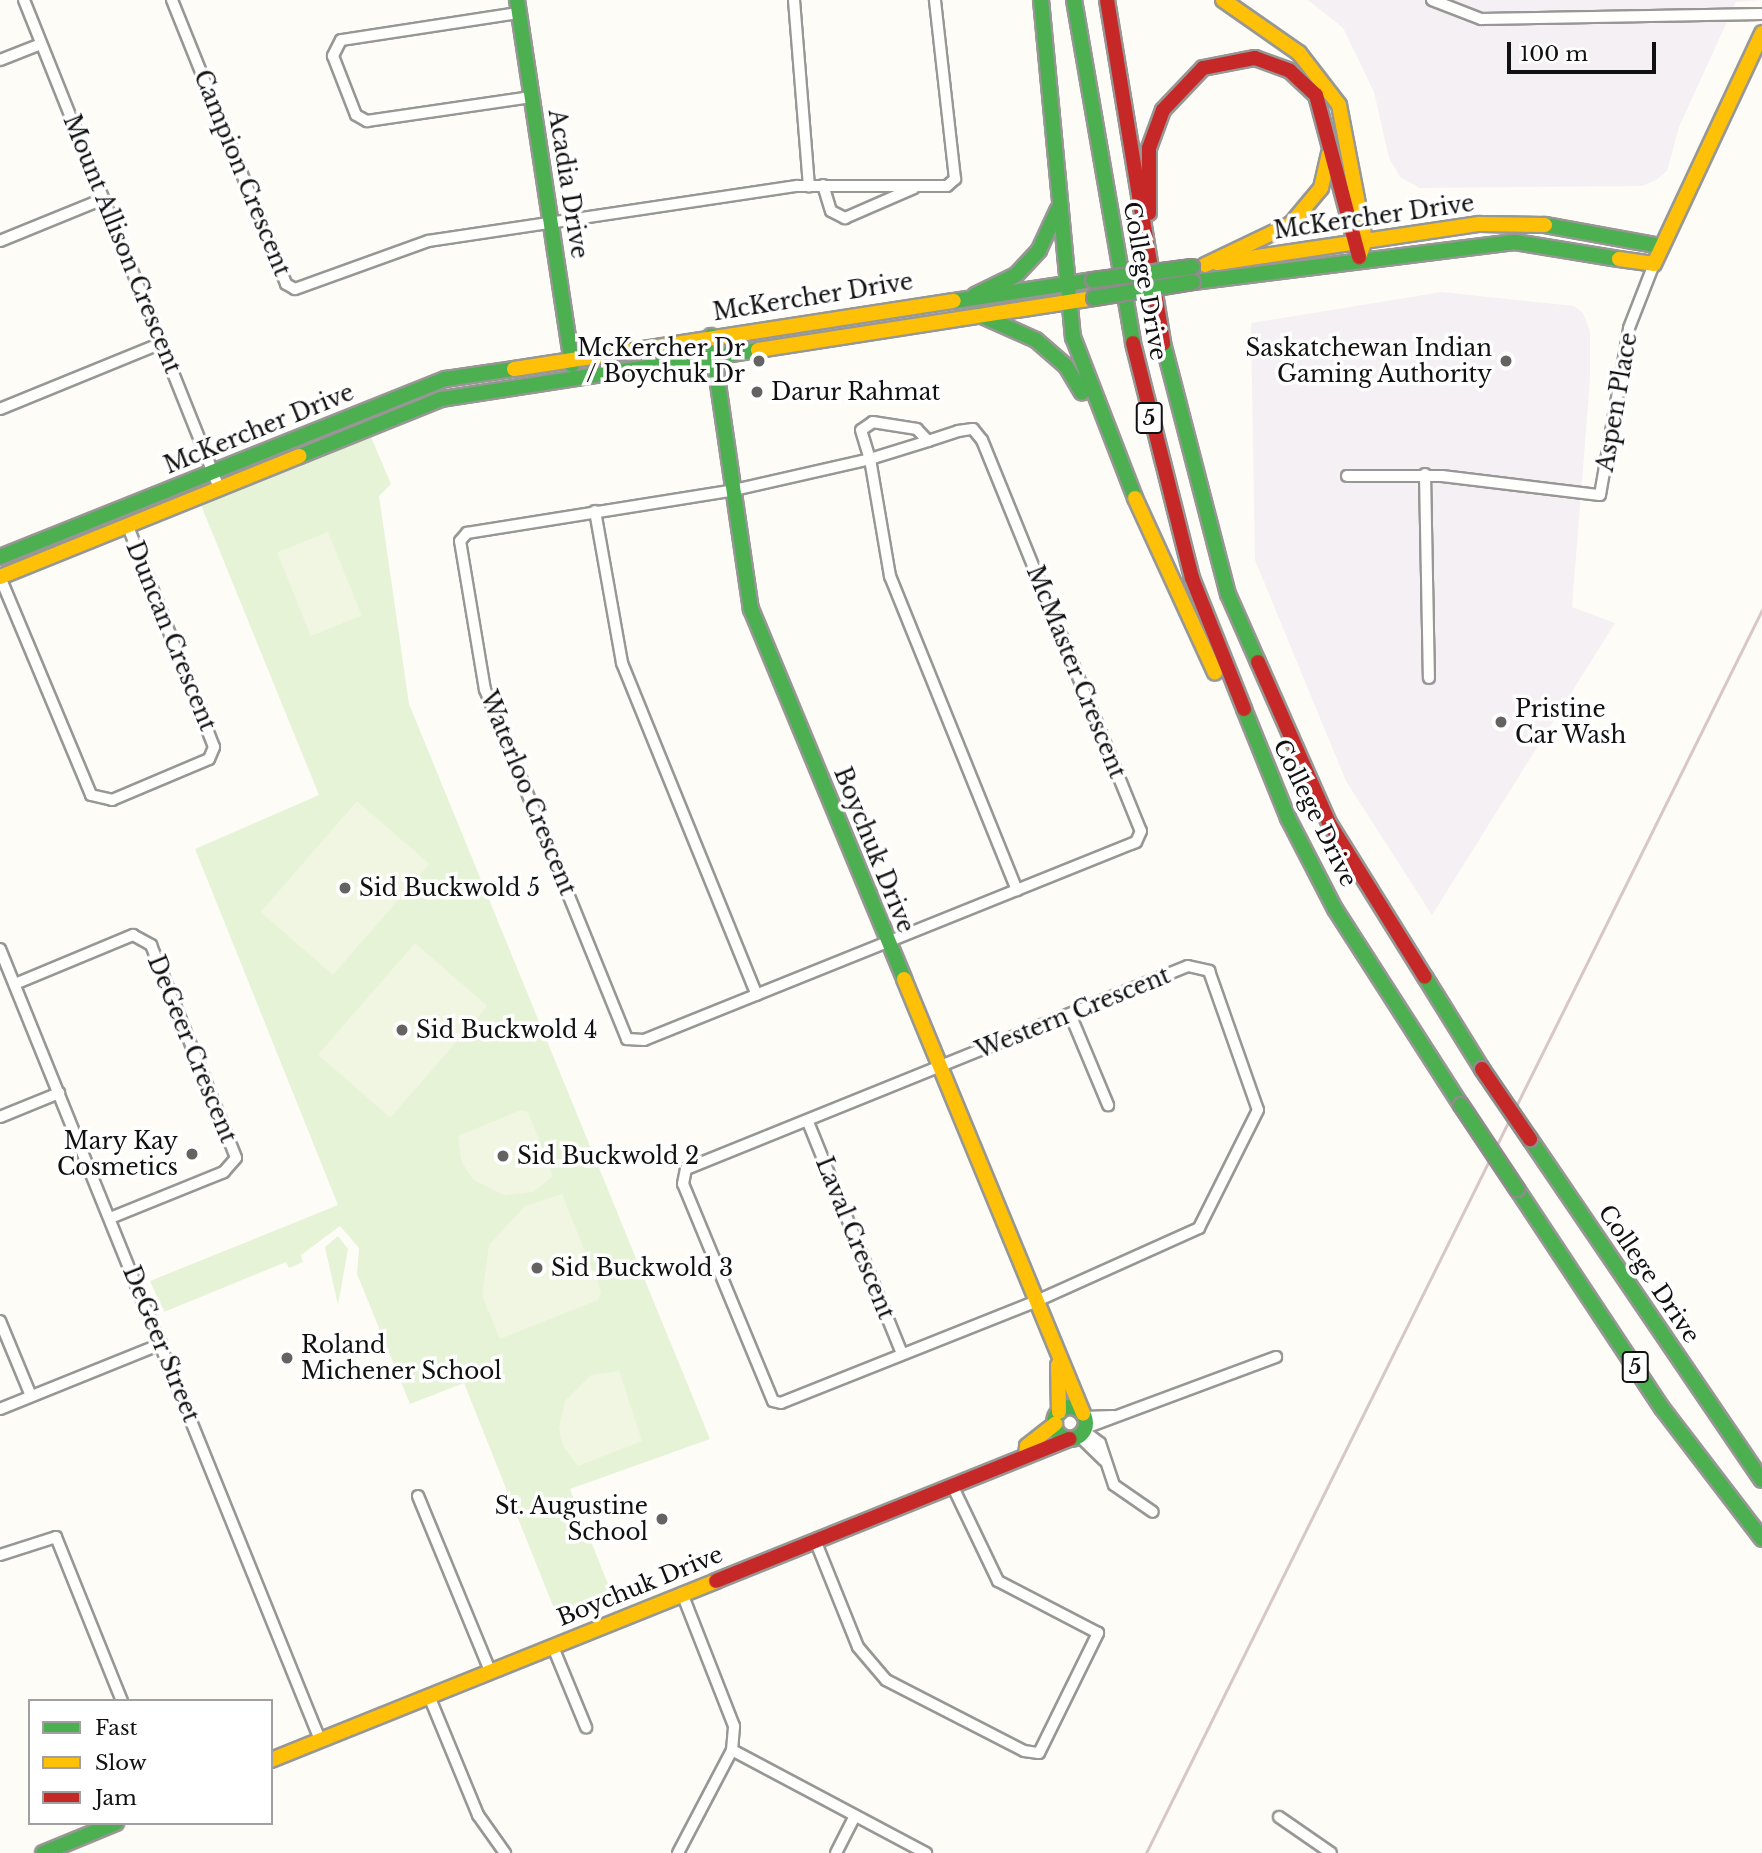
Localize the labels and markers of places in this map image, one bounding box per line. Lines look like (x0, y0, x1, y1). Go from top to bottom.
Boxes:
place label: McKercher Dr / Boychuk Dr (577, 334, 745, 388)
place label: Saskatchewan Indian Gaming Authority (1245, 334, 1492, 388)
marker: McKercher Dr / Boychuk Dr (751, 353, 767, 369)
marker: Saskatchewan Indian Gaming Authority (1498, 353, 1514, 369)
place label: Darur Rahmat (771, 378, 941, 406)
marker: Darur Rahmat (749, 384, 765, 400)
place label: Pristine Car Wash (1515, 695, 1628, 749)
marker: Pristine Car Wash (1493, 714, 1509, 730)
place label: Sid Buckwold 5 (359, 874, 540, 902)
marker: Sid Buckwold 5 (337, 880, 353, 896)
place label: Sid Buckwold 4 (416, 1016, 598, 1044)
marker: Sid Buckwold 4 (394, 1022, 410, 1038)
place label: Mary Kay Cosmetics (57, 1127, 178, 1181)
place label: Sid Buckwold 2 (517, 1142, 699, 1170)
marker: Mary Kay Cosmetics (184, 1146, 200, 1162)
marker: Sid Buckwold 2 (495, 1148, 511, 1164)
place label: Sid Buckwold 3 (551, 1254, 733, 1282)
marker: Sid Buckwold 3 (529, 1260, 545, 1276)
place label: Roland Michener School (301, 1331, 502, 1385)
marker: Roland Michener School (279, 1350, 295, 1366)
place label: St. Augustine School (494, 1492, 648, 1546)
marker: St. Augustine School (654, 1511, 670, 1527)

